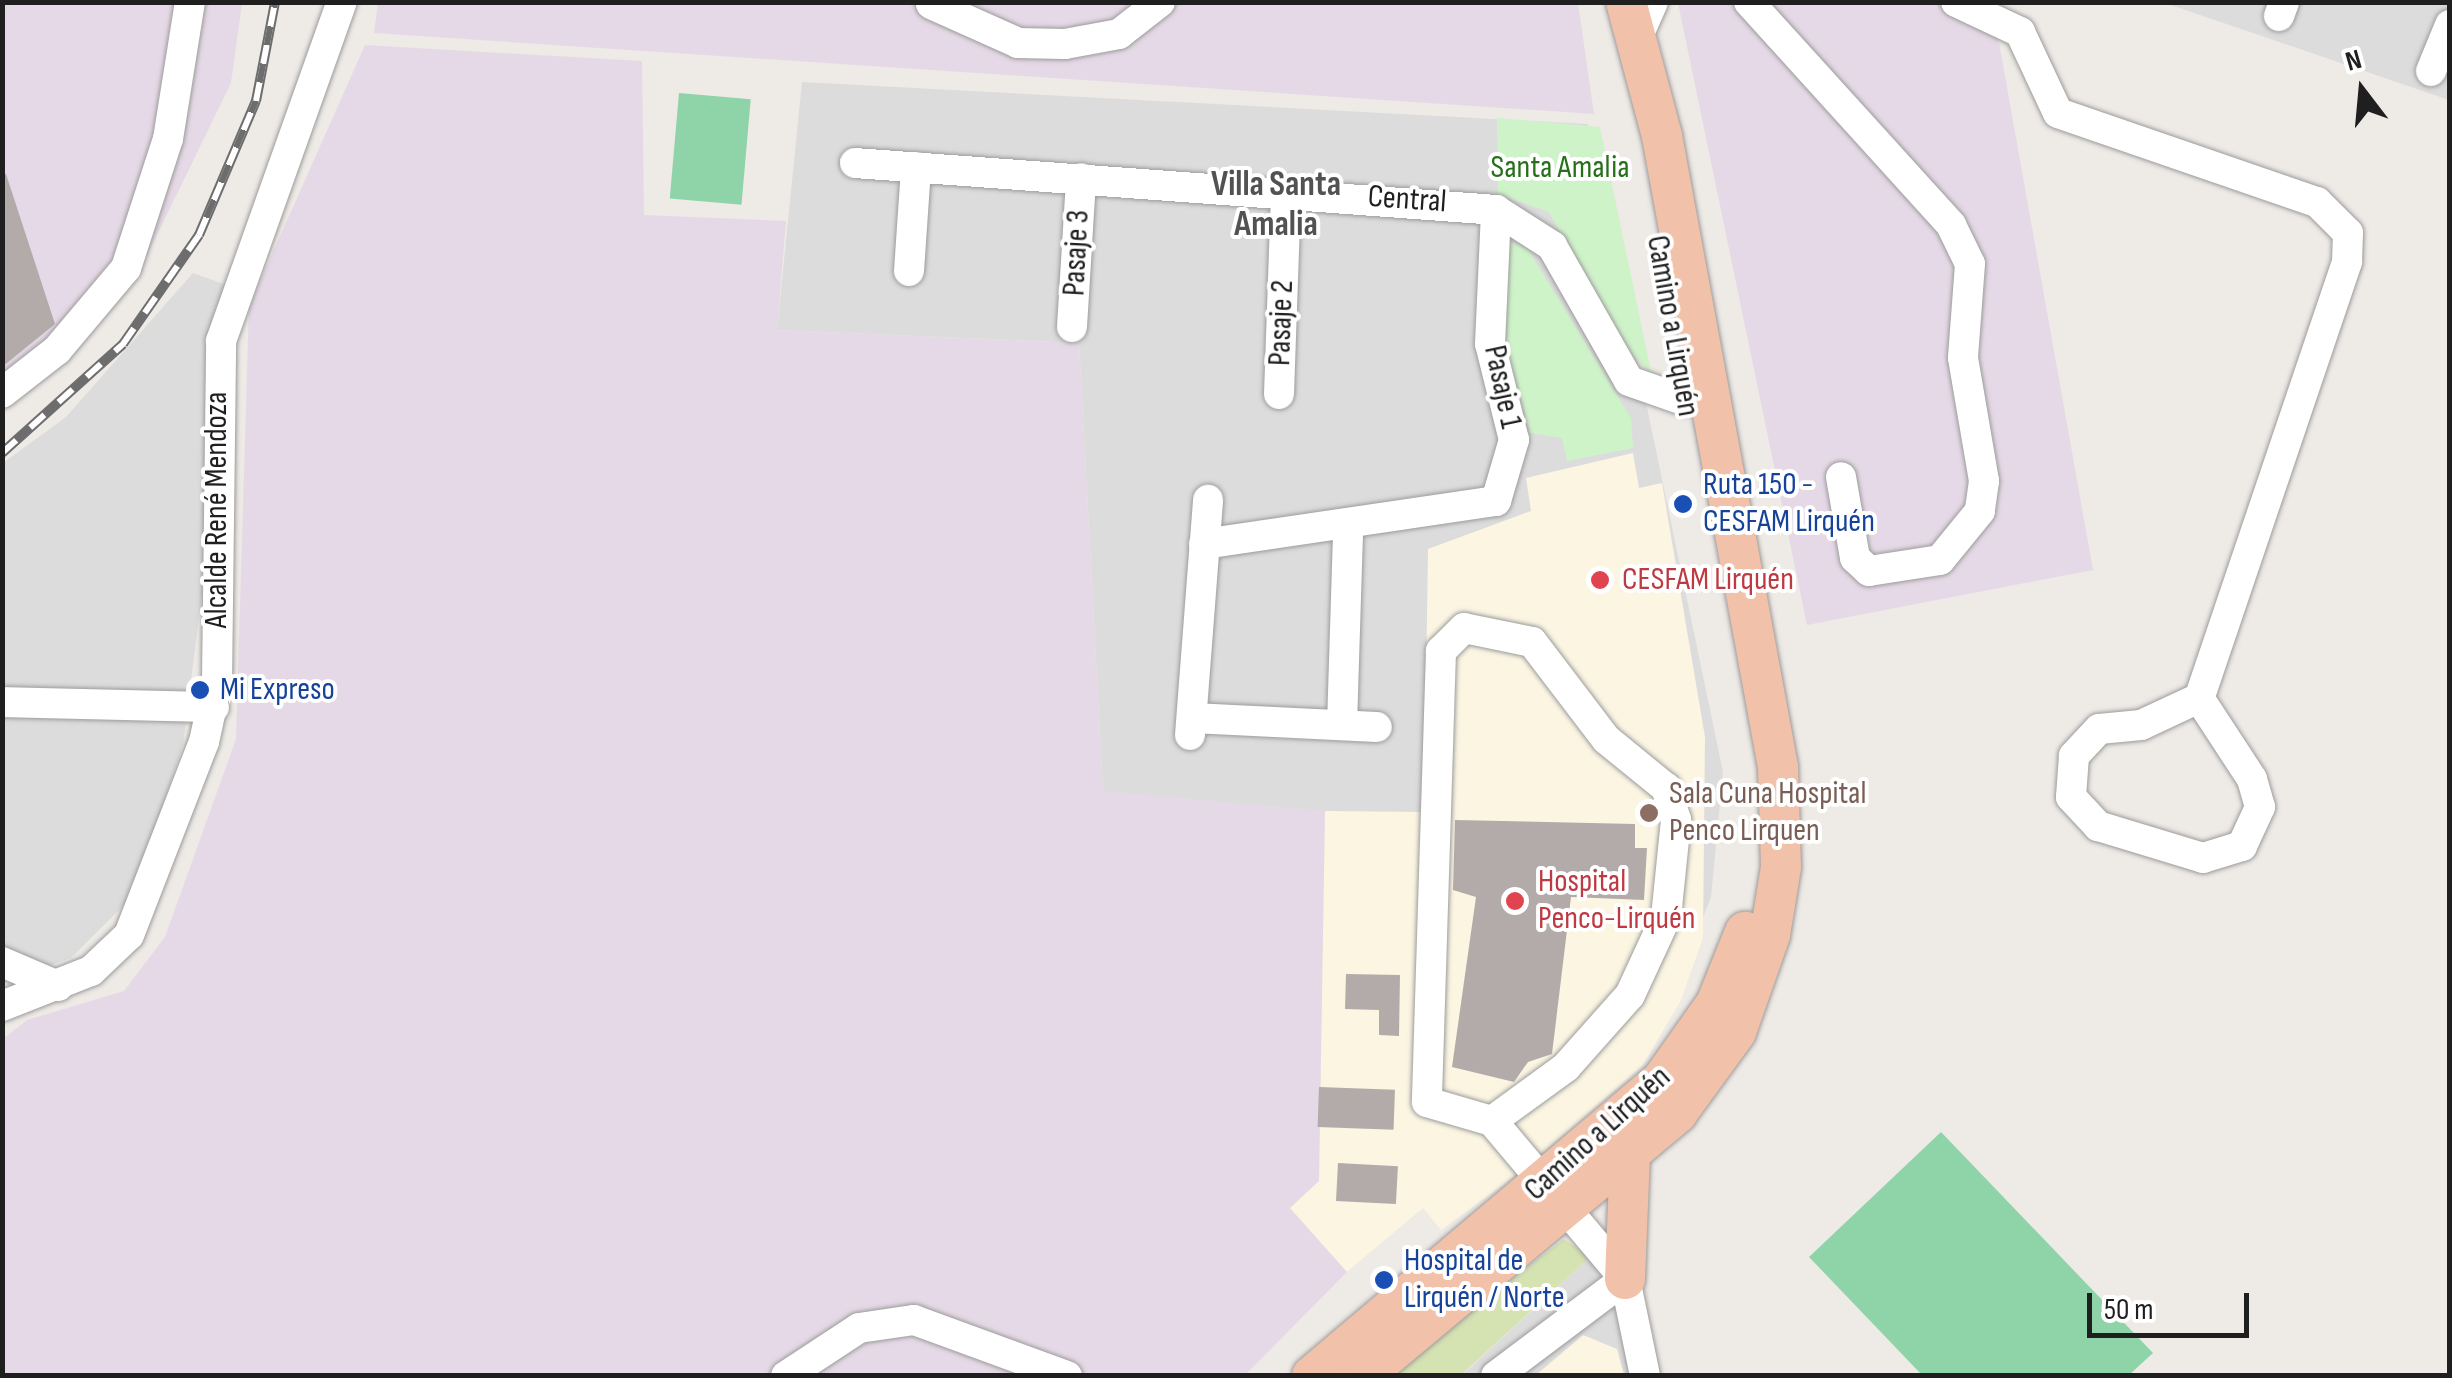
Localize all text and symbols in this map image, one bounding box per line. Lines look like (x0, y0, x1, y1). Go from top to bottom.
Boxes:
north arrow (2312, 40, 2412, 140)
text: N (2342, 43, 2365, 79)
park label: Santa Amalia (1490, 149, 1630, 187)
district label: Villa Santa Amalia (1211, 164, 1341, 246)
street label: Central (1366, 178, 1448, 222)
street label: Pasaje 3 (1056, 209, 1098, 297)
street label: Camino a Lirquén (1637, 233, 1707, 419)
street label: Pasaje 2 (1261, 279, 1303, 367)
street label: Pasaje 1 (1474, 342, 1530, 432)
street label: Alcalde René Mendoza (198, 392, 236, 628)
place label: Ruta 150 - CESFAM Lirquén (1703, 467, 1875, 542)
marker: Ruta 150 - CESFAM Lirquén (1672, 493, 1694, 515)
place label: CESFAM Lirquén (1622, 561, 1794, 599)
marker: CESFAM Lirquén (1587, 567, 1613, 593)
place label: Mi Expreso (220, 671, 335, 709)
marker: Mi Expreso (189, 679, 211, 701)
place label: Sala Cuna Hospital Penco Lirquen (1669, 776, 1866, 851)
marker: Sala Cuna Hospital Penco Lirquen (1638, 802, 1660, 824)
place label: Hospital Penco-Lirquén (1538, 864, 1696, 939)
marker: Hospital Penco-Lirquén (1502, 888, 1528, 914)
street label: Camino a Lirquén (1517, 1059, 1679, 1209)
place label: Hospital de Lirquén / Norte (1404, 1243, 1565, 1318)
marker: Hospital de Lirquén / Norte (1373, 1269, 1395, 1291)
scale bar (2092, 1273, 2254, 1335)
text: 50 m (2104, 1292, 2153, 1328)

